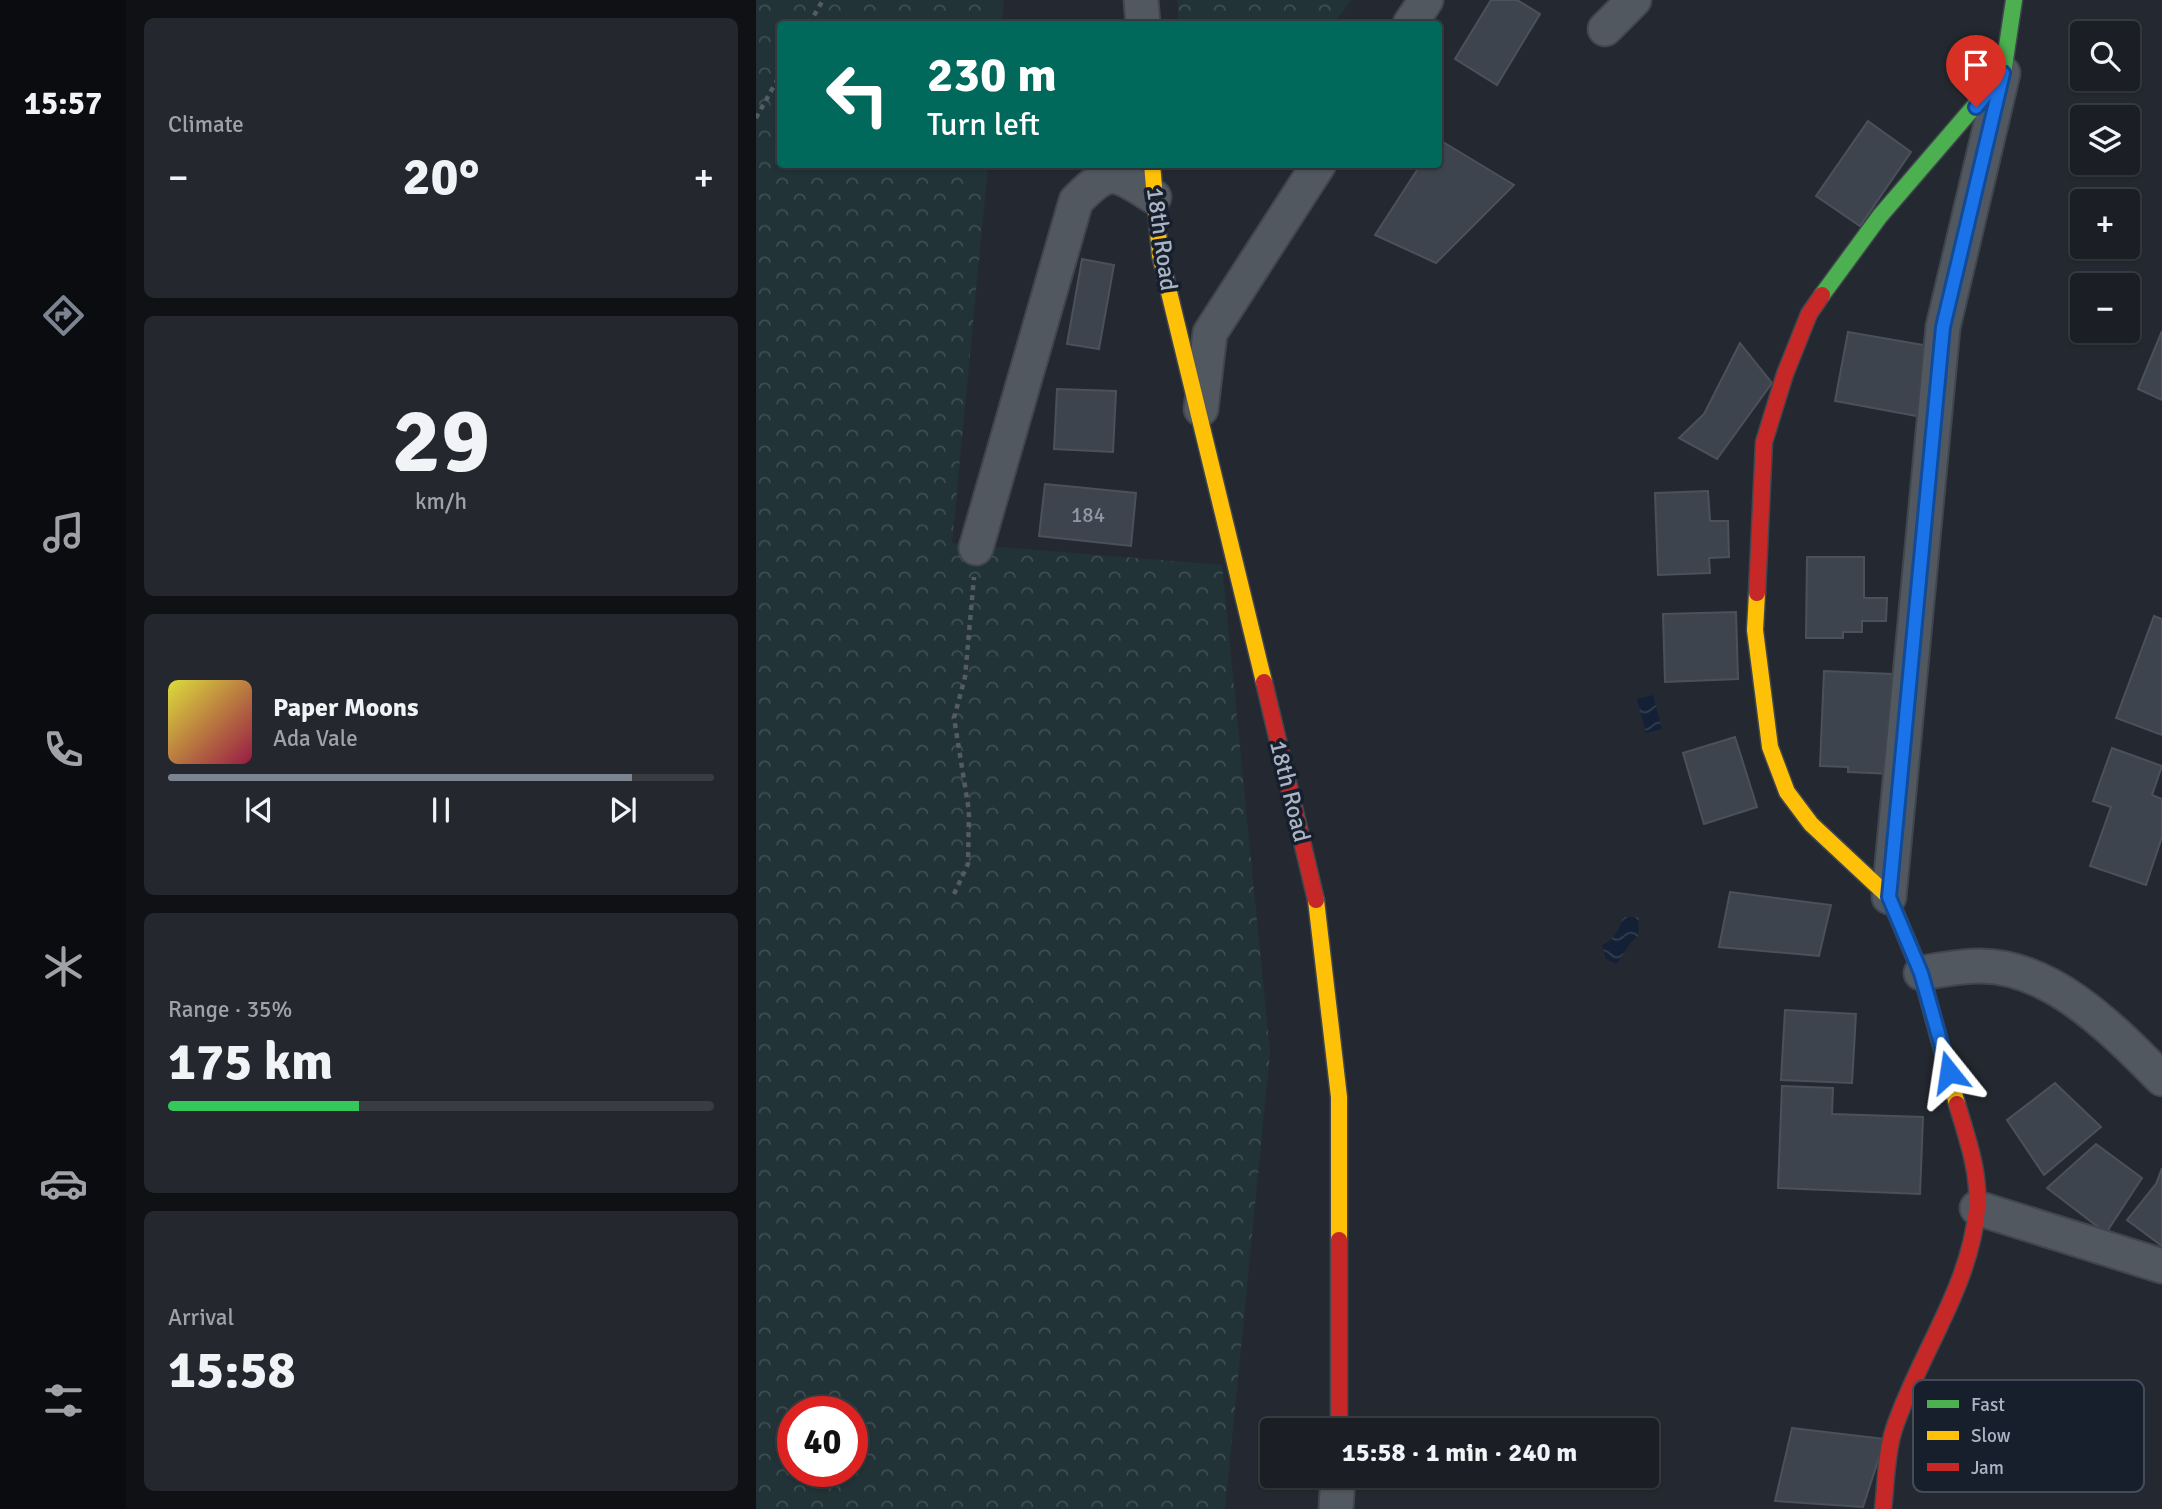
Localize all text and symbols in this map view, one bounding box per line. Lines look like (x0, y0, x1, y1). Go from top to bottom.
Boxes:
map controls (2070, 21, 2140, 343)
button: search (2070, 21, 2140, 91)
pin (1946, 35, 2006, 107)
text: 230 m (927, 45, 1057, 105)
icon: arrive (1957, 46, 1995, 84)
icon: left (812, 49, 903, 140)
text: 15:57 (24, 84, 102, 123)
text: Turn left (927, 105, 1040, 144)
button: layers (2070, 105, 2140, 175)
text: Climate (168, 110, 244, 139)
text: 20° (403, 145, 479, 209)
text: − (168, 154, 189, 201)
text: + (693, 154, 714, 201)
street label: 18th Road (1140, 185, 1184, 293)
button: + (2070, 189, 2140, 259)
button: − (2070, 273, 2140, 343)
icon: directions (39, 291, 88, 340)
text: 29 (392, 385, 490, 498)
text: km/h (415, 487, 467, 516)
house number: 184 (1071, 502, 1105, 528)
icon: music (39, 508, 88, 557)
text: Paper Moons (273, 692, 419, 724)
text: Ada Vale (273, 724, 358, 753)
icon: phone (39, 725, 88, 774)
street label: 18th Road (1263, 737, 1317, 845)
icon: previous (240, 791, 278, 829)
icon: pause (422, 791, 460, 829)
icon: next (604, 791, 642, 829)
icon: climate (39, 942, 88, 991)
text: Range · 35% (168, 995, 292, 1024)
text: 175 km (168, 1030, 333, 1094)
position arrow (1912, 1035, 1986, 1109)
icon: car (39, 1159, 88, 1208)
text: Arrival (168, 1303, 234, 1332)
text: 15:58 (168, 1338, 296, 1402)
icon: filters (39, 1376, 88, 1425)
legend (1913, 1380, 2144, 1492)
text: Fast (1971, 1393, 2005, 1417)
speed limit sign: 40 (777, 1396, 868, 1487)
text: Slow (1971, 1424, 2011, 1448)
text: 15:58 · 1 min · 240 m (1342, 1437, 1577, 1469)
text: Jam (1971, 1456, 2004, 1480)

